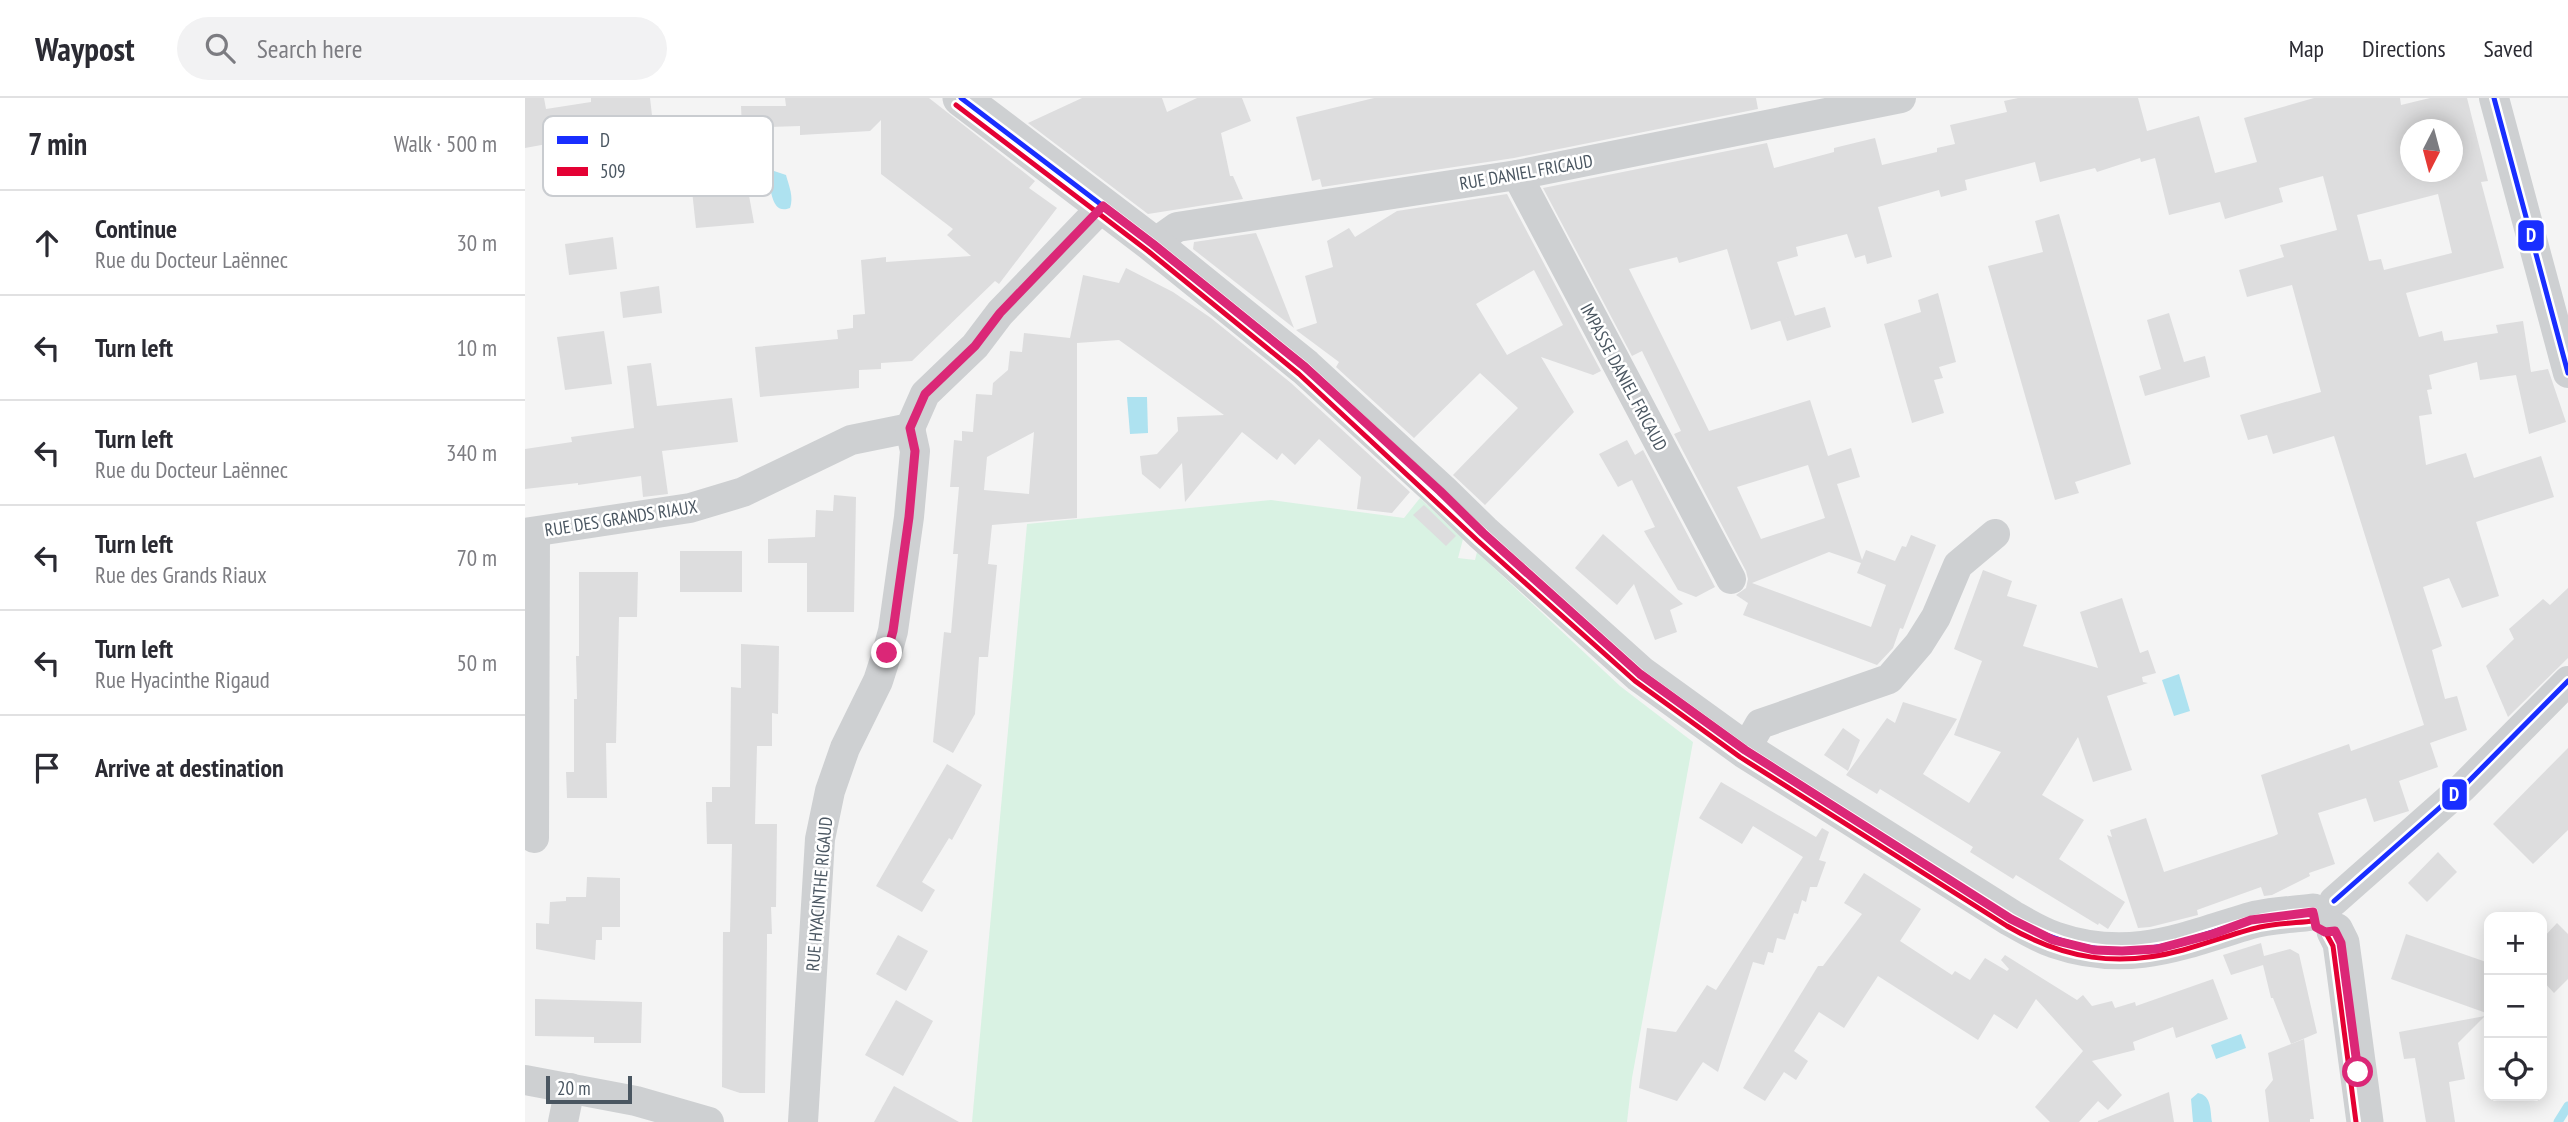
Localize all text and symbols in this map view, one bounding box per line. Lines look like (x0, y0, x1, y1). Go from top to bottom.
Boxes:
search box (177, 17, 667, 80)
text: Waypost (35, 27, 135, 70)
icon: search (201, 29, 239, 67)
text: Search here (257, 32, 362, 65)
text: Map (2289, 33, 2324, 64)
text: Directions (2362, 33, 2446, 64)
text: Saved (2484, 33, 2533, 64)
legend (543, 116, 773, 196)
north arrow (2400, 119, 2463, 182)
text: 7 min (28, 124, 87, 163)
text: D (600, 128, 610, 152)
text: Walk · 500 m (394, 129, 497, 158)
street label: RUE DANIEL FRICAUD (1458, 149, 1594, 195)
text: 509 (600, 159, 626, 183)
text: Continue (95, 212, 177, 245)
line badge: D (2517, 219, 2545, 252)
text: D (2526, 223, 2536, 247)
icon: ahead (28, 224, 66, 262)
text: 30 m (456, 228, 497, 257)
text: Rue du Docteur Laënnec (95, 245, 288, 274)
street label: IMPASSE DANIEL FRICAUD (1575, 299, 1673, 455)
icon: left (28, 329, 66, 367)
text: Turn left (95, 331, 173, 364)
text: 10 m (456, 333, 497, 362)
text: Turn left (95, 422, 173, 455)
icon: left (28, 434, 66, 472)
text: 340 m (446, 438, 497, 467)
text: Rue du Docteur Laënnec (95, 455, 288, 484)
street label: RUE DES GRANDS RIAUX (543, 495, 699, 541)
text: Turn left (95, 527, 173, 560)
icon: left (28, 539, 66, 577)
text: 70 m (456, 543, 497, 572)
text: Rue des Grands Riaux (95, 560, 267, 589)
text: Turn left (95, 632, 173, 665)
route end (871, 637, 902, 668)
icon: left (28, 644, 66, 682)
text: 50 m (456, 648, 497, 677)
text: Rue Hyacinthe Rigaud (95, 665, 270, 694)
icon: arrive (28, 749, 66, 787)
text: Arrive at destination (95, 751, 284, 784)
line badge: D (2441, 778, 2468, 811)
text: D (2449, 782, 2459, 806)
street label: RUE HYACINTHE RIGAUD (801, 816, 837, 972)
map controls (2484, 912, 2547, 1101)
button: + (2484, 912, 2547, 975)
button: − (2484, 975, 2547, 1038)
button: locate (2484, 1038, 2547, 1101)
route start (2342, 1056, 2373, 1087)
scale bar (546, 1073, 632, 1105)
text: 20 m (557, 1076, 591, 1100)

